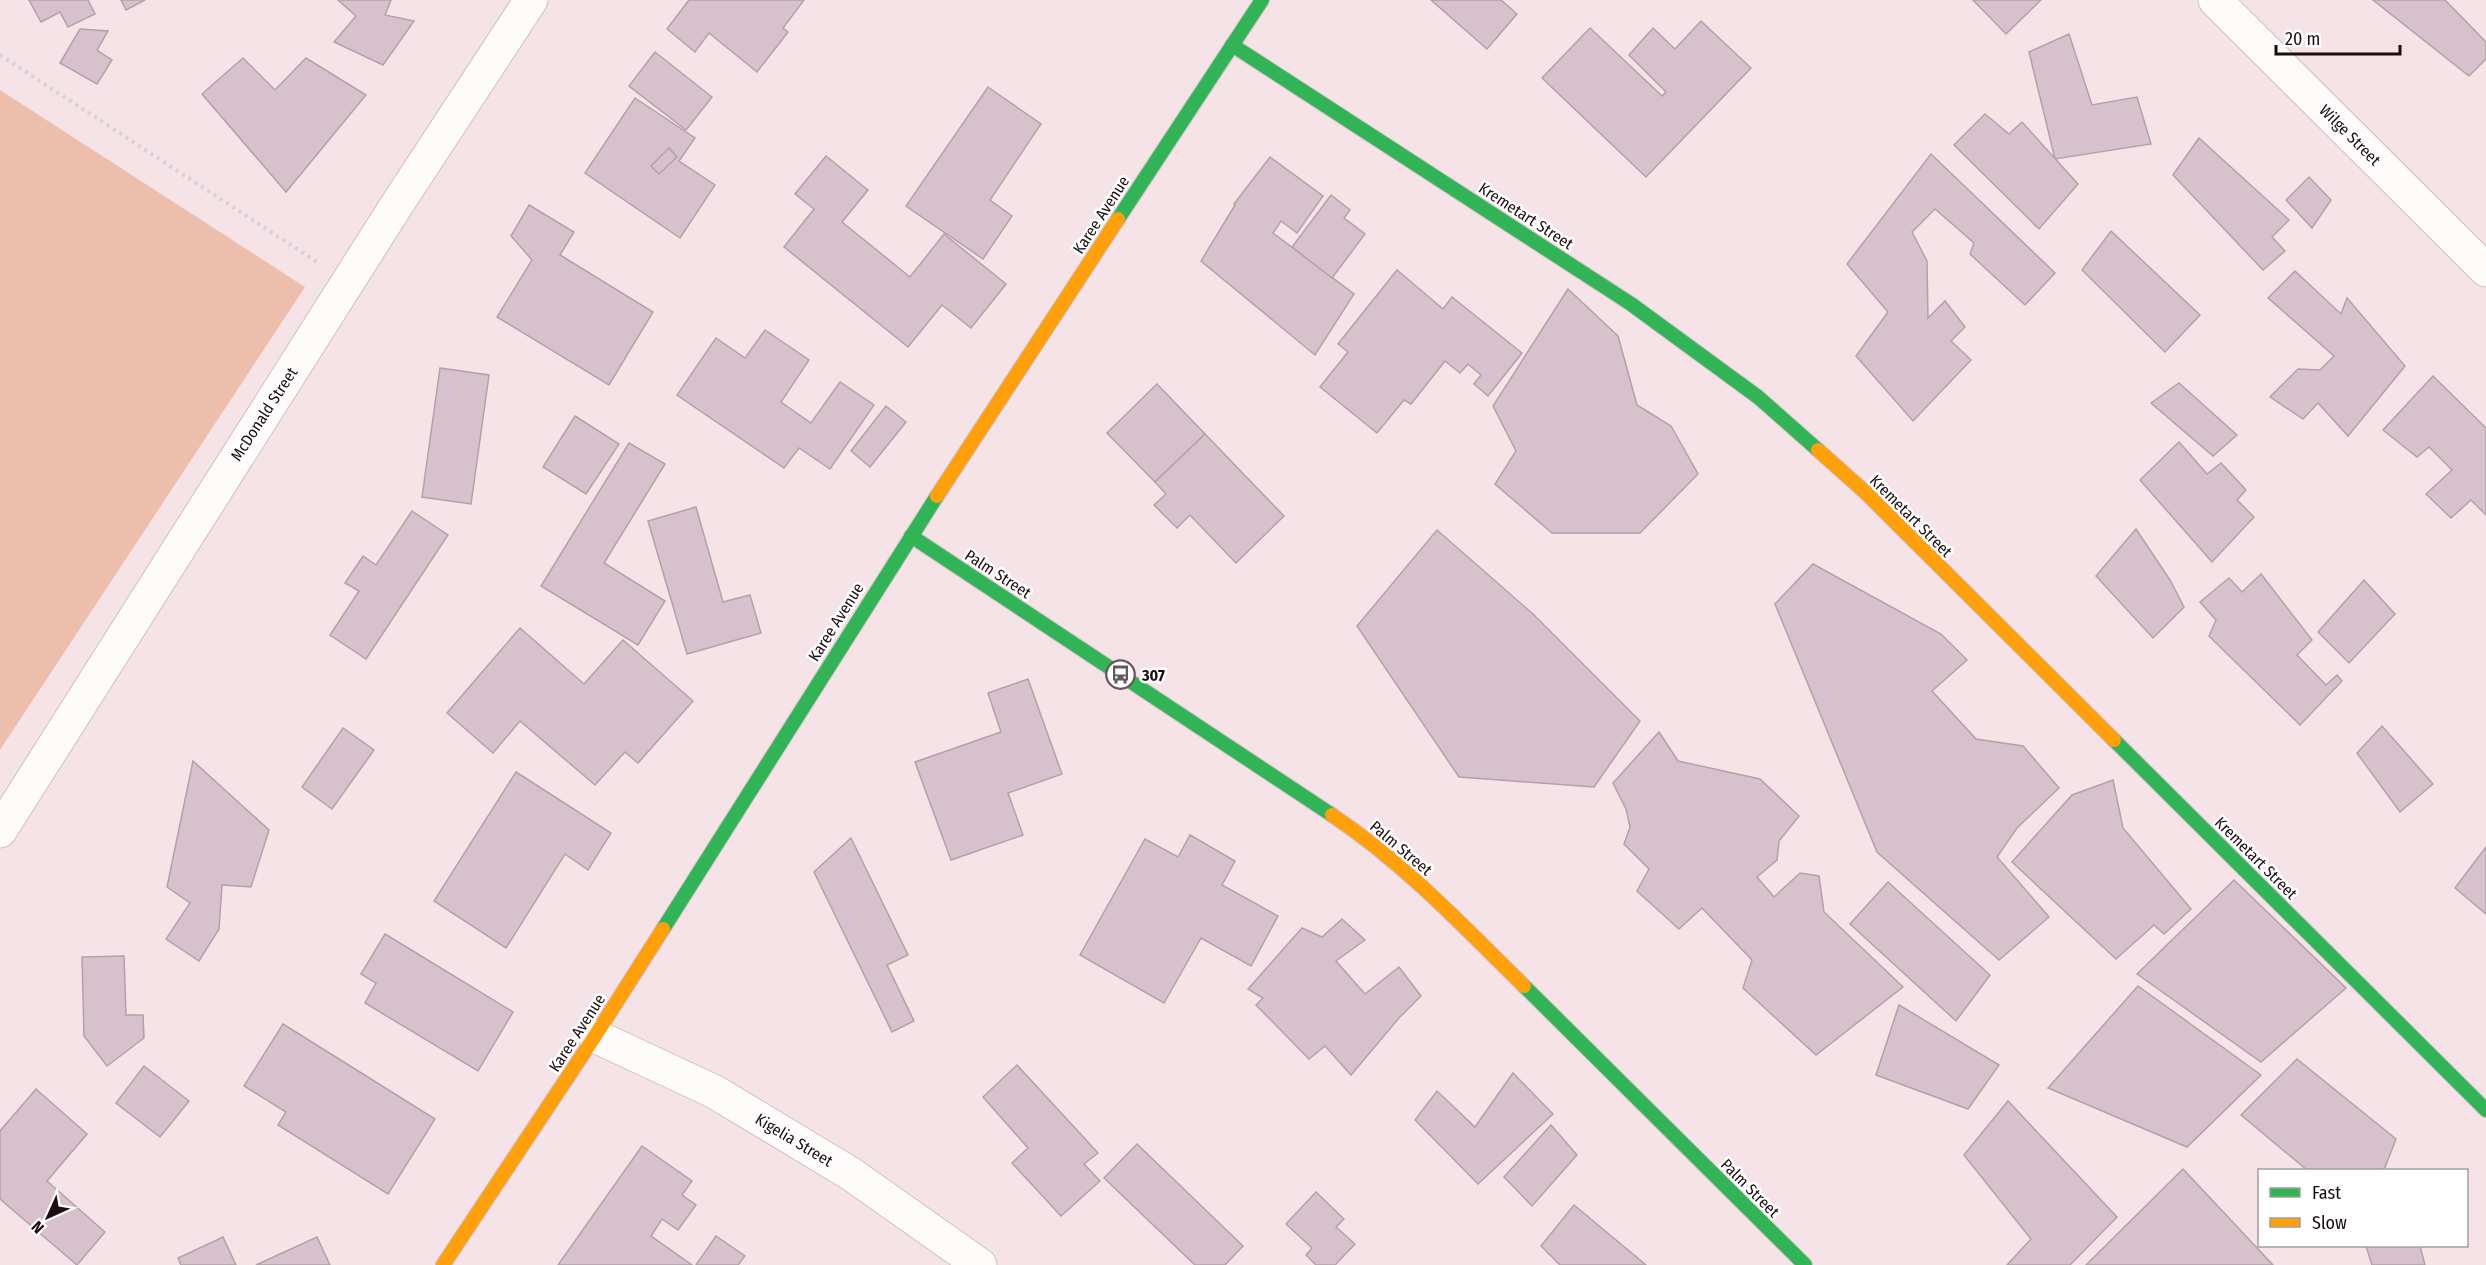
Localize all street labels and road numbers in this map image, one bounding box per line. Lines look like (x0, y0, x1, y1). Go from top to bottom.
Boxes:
street label: Wilge Street (2316, 101, 2385, 170)
street label: Karee Avenue (1069, 172, 1133, 257)
street label: Kremetart Street (1475, 178, 1577, 254)
street label: McDonald Street (227, 363, 302, 464)
street label: Kremetart Street (1866, 471, 1957, 562)
street label: Palm Street (961, 546, 1035, 603)
street label: Karee Avenue (804, 579, 868, 665)
street label: Kremetart Street (2211, 813, 2302, 904)
street label: Palm Street (1366, 817, 1436, 880)
street label: Karee Avenue (545, 990, 609, 1075)
street label: Kigelia Street (752, 1109, 837, 1171)
street label: Palm Street (1717, 1155, 1784, 1222)

